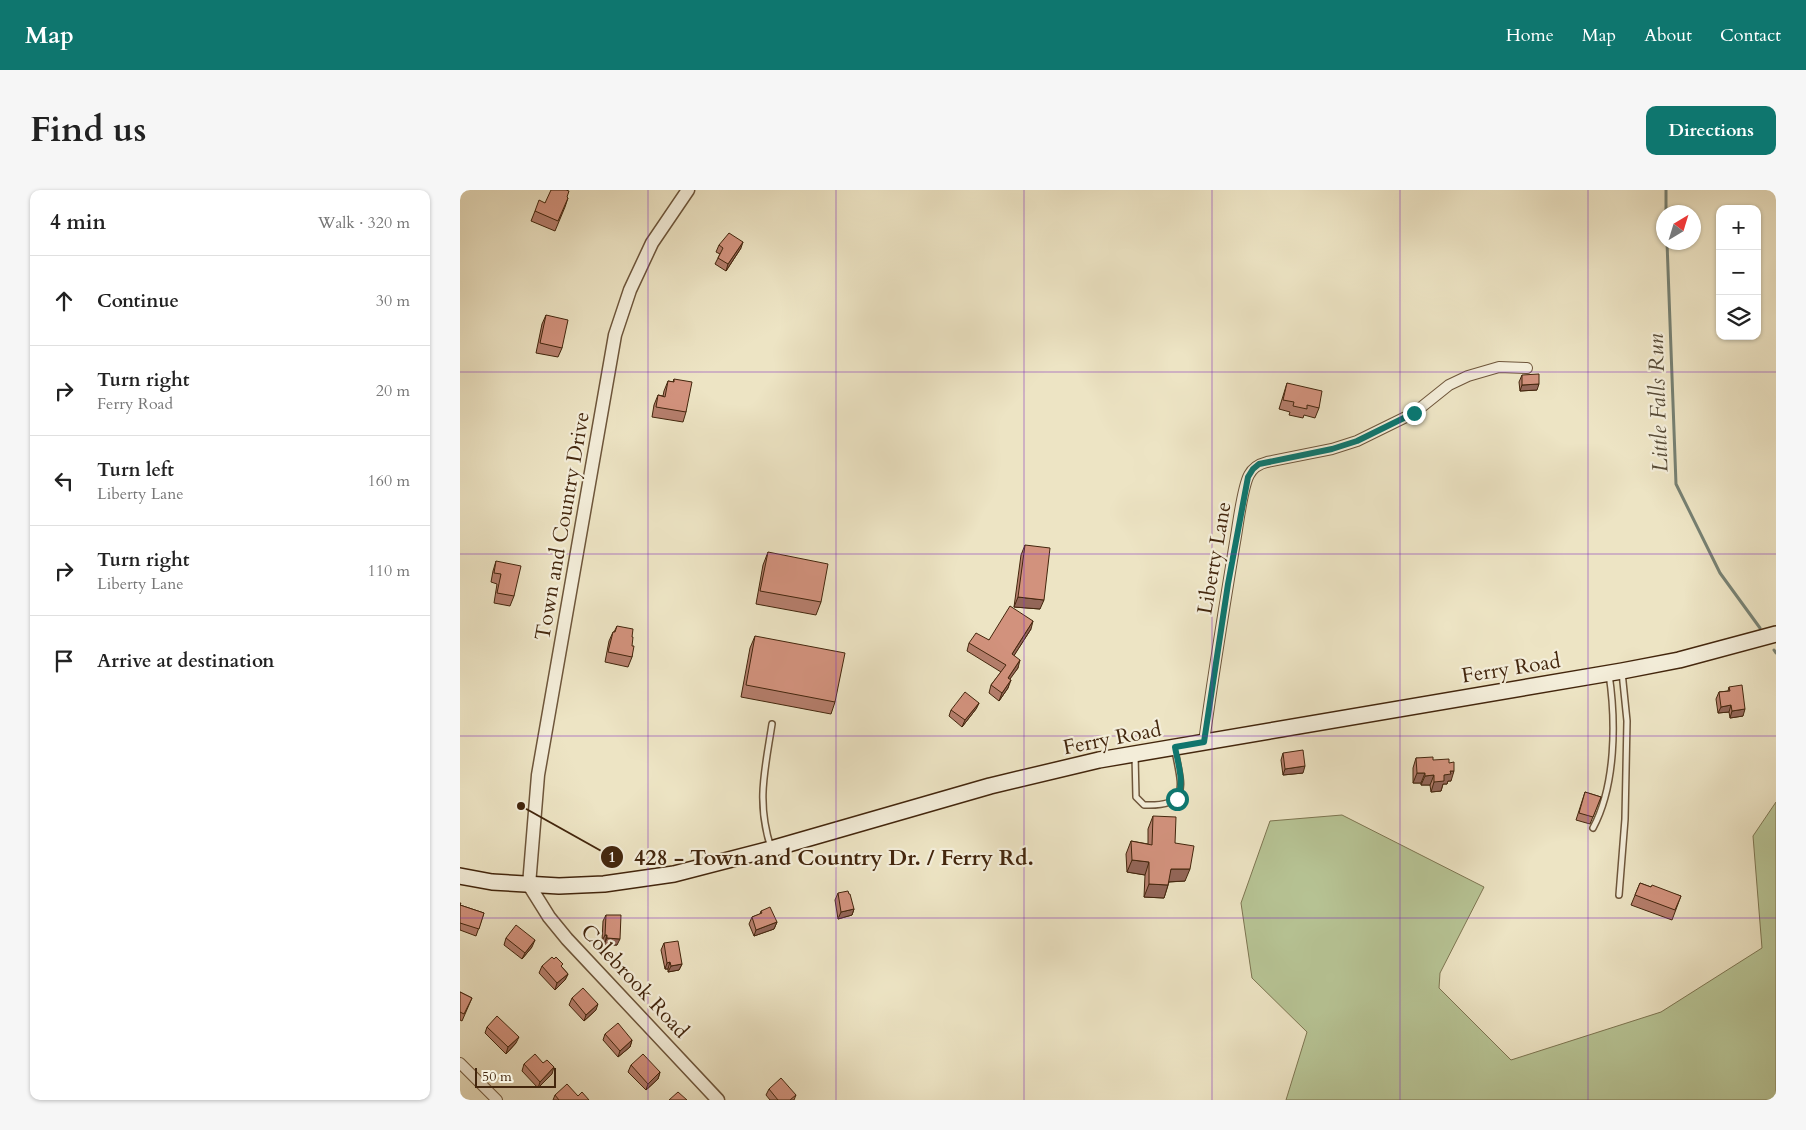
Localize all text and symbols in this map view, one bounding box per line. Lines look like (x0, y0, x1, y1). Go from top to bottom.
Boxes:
text: Map (25, 19, 74, 52)
text: Home (1506, 23, 1554, 48)
text: Map (1582, 23, 1616, 48)
text: About (1644, 23, 1692, 48)
text: Contact (1720, 23, 1781, 48)
text: Find us (30, 106, 146, 154)
button: Directions (1646, 106, 1776, 155)
north arrow (1656, 205, 1701, 250)
map controls (1716, 205, 1761, 340)
button: + (1716, 205, 1761, 250)
text: 4 min (50, 208, 106, 237)
text: Walk · 320 m (318, 212, 410, 234)
button: − (1716, 250, 1761, 295)
icon: ahead (50, 287, 78, 315)
text: Continue (97, 288, 179, 314)
text: 30 m (376, 290, 410, 312)
button: layers (1716, 295, 1761, 340)
water label: Little Falls Run (1641, 333, 1675, 473)
text: Turn right (97, 367, 189, 393)
icon: right (50, 377, 78, 405)
text: 20 m (376, 380, 410, 402)
text: Ferry Road (97, 393, 173, 415)
route end (1403, 402, 1426, 425)
street label: Town and Country Drive (528, 409, 597, 643)
text: Turn left (97, 457, 174, 483)
icon: left (50, 467, 78, 495)
text: 160 m (368, 470, 410, 492)
text: Liberty Lane (97, 483, 184, 505)
street label: Liberty Lane (1190, 500, 1239, 617)
text: Turn right (97, 547, 189, 573)
icon: right (50, 557, 78, 585)
text: 110 m (368, 560, 410, 582)
text: Liberty Lane (97, 573, 184, 595)
street label: Ferry Road (1460, 646, 1563, 691)
icon: arrive (50, 647, 78, 675)
text: Arrive at destination (97, 648, 274, 674)
street label: Ferry Road (1060, 715, 1164, 762)
route start (1166, 788, 1189, 811)
callout: 428 - Town and Country Dr. / Ferry Rd. (599, 839, 1044, 876)
text: 428 - Town and Country Dr. / Ferry Rd. (634, 843, 1034, 873)
text: 1 (608, 847, 616, 867)
street label: Colebrook Road (574, 918, 695, 1045)
scale bar (475, 1065, 556, 1088)
text: 50 m (482, 1067, 512, 1086)

